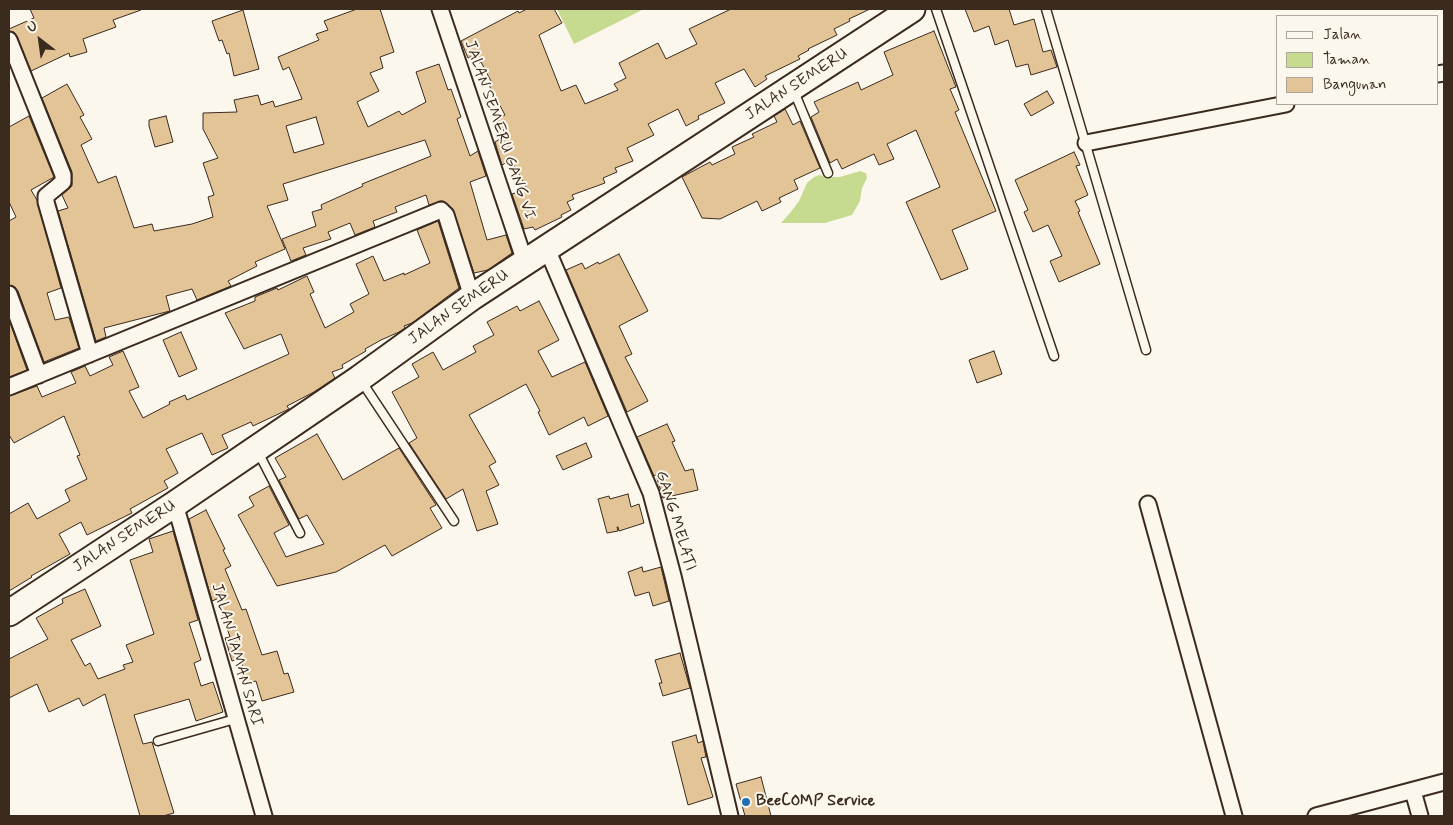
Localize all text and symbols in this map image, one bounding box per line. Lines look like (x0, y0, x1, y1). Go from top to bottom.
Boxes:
north arrow (15, 15, 65, 65)
legend (1276, 15, 1438, 105)
text: U (24, 17, 41, 37)
text: Jalan (1323, 25, 1362, 45)
street label: JALAN SEMERU GANG VI (459, 38, 539, 222)
street label: JALAN SEMERU (742, 45, 852, 125)
text: Taman (1323, 50, 1371, 70)
text: Bangunan (1323, 75, 1386, 95)
street label: JALAN SEMERU (405, 266, 513, 350)
street label: GANG MELATI (651, 468, 699, 574)
street label: JALAN SEMERU (70, 497, 180, 577)
street label: JALAN TAMAN SARI (206, 581, 266, 729)
place label: BeeCOMP Service (756, 792, 875, 812)
marker: BeeCOMP Service (740, 796, 752, 808)

